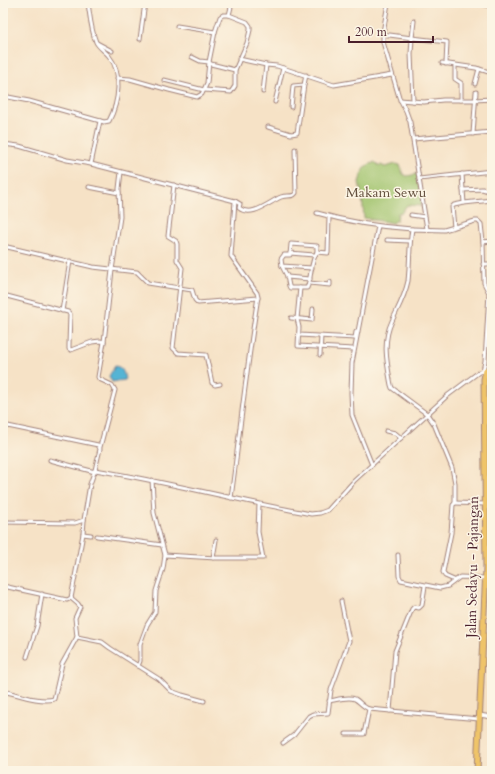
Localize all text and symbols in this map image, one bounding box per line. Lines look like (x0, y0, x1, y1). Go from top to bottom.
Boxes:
scale bar (349, 18, 433, 44)
text: 200 m (355, 24, 388, 40)
park label: Makam Sewu (346, 183, 427, 202)
street label: Jalan Sedayu - Pajangan (462, 496, 483, 640)

